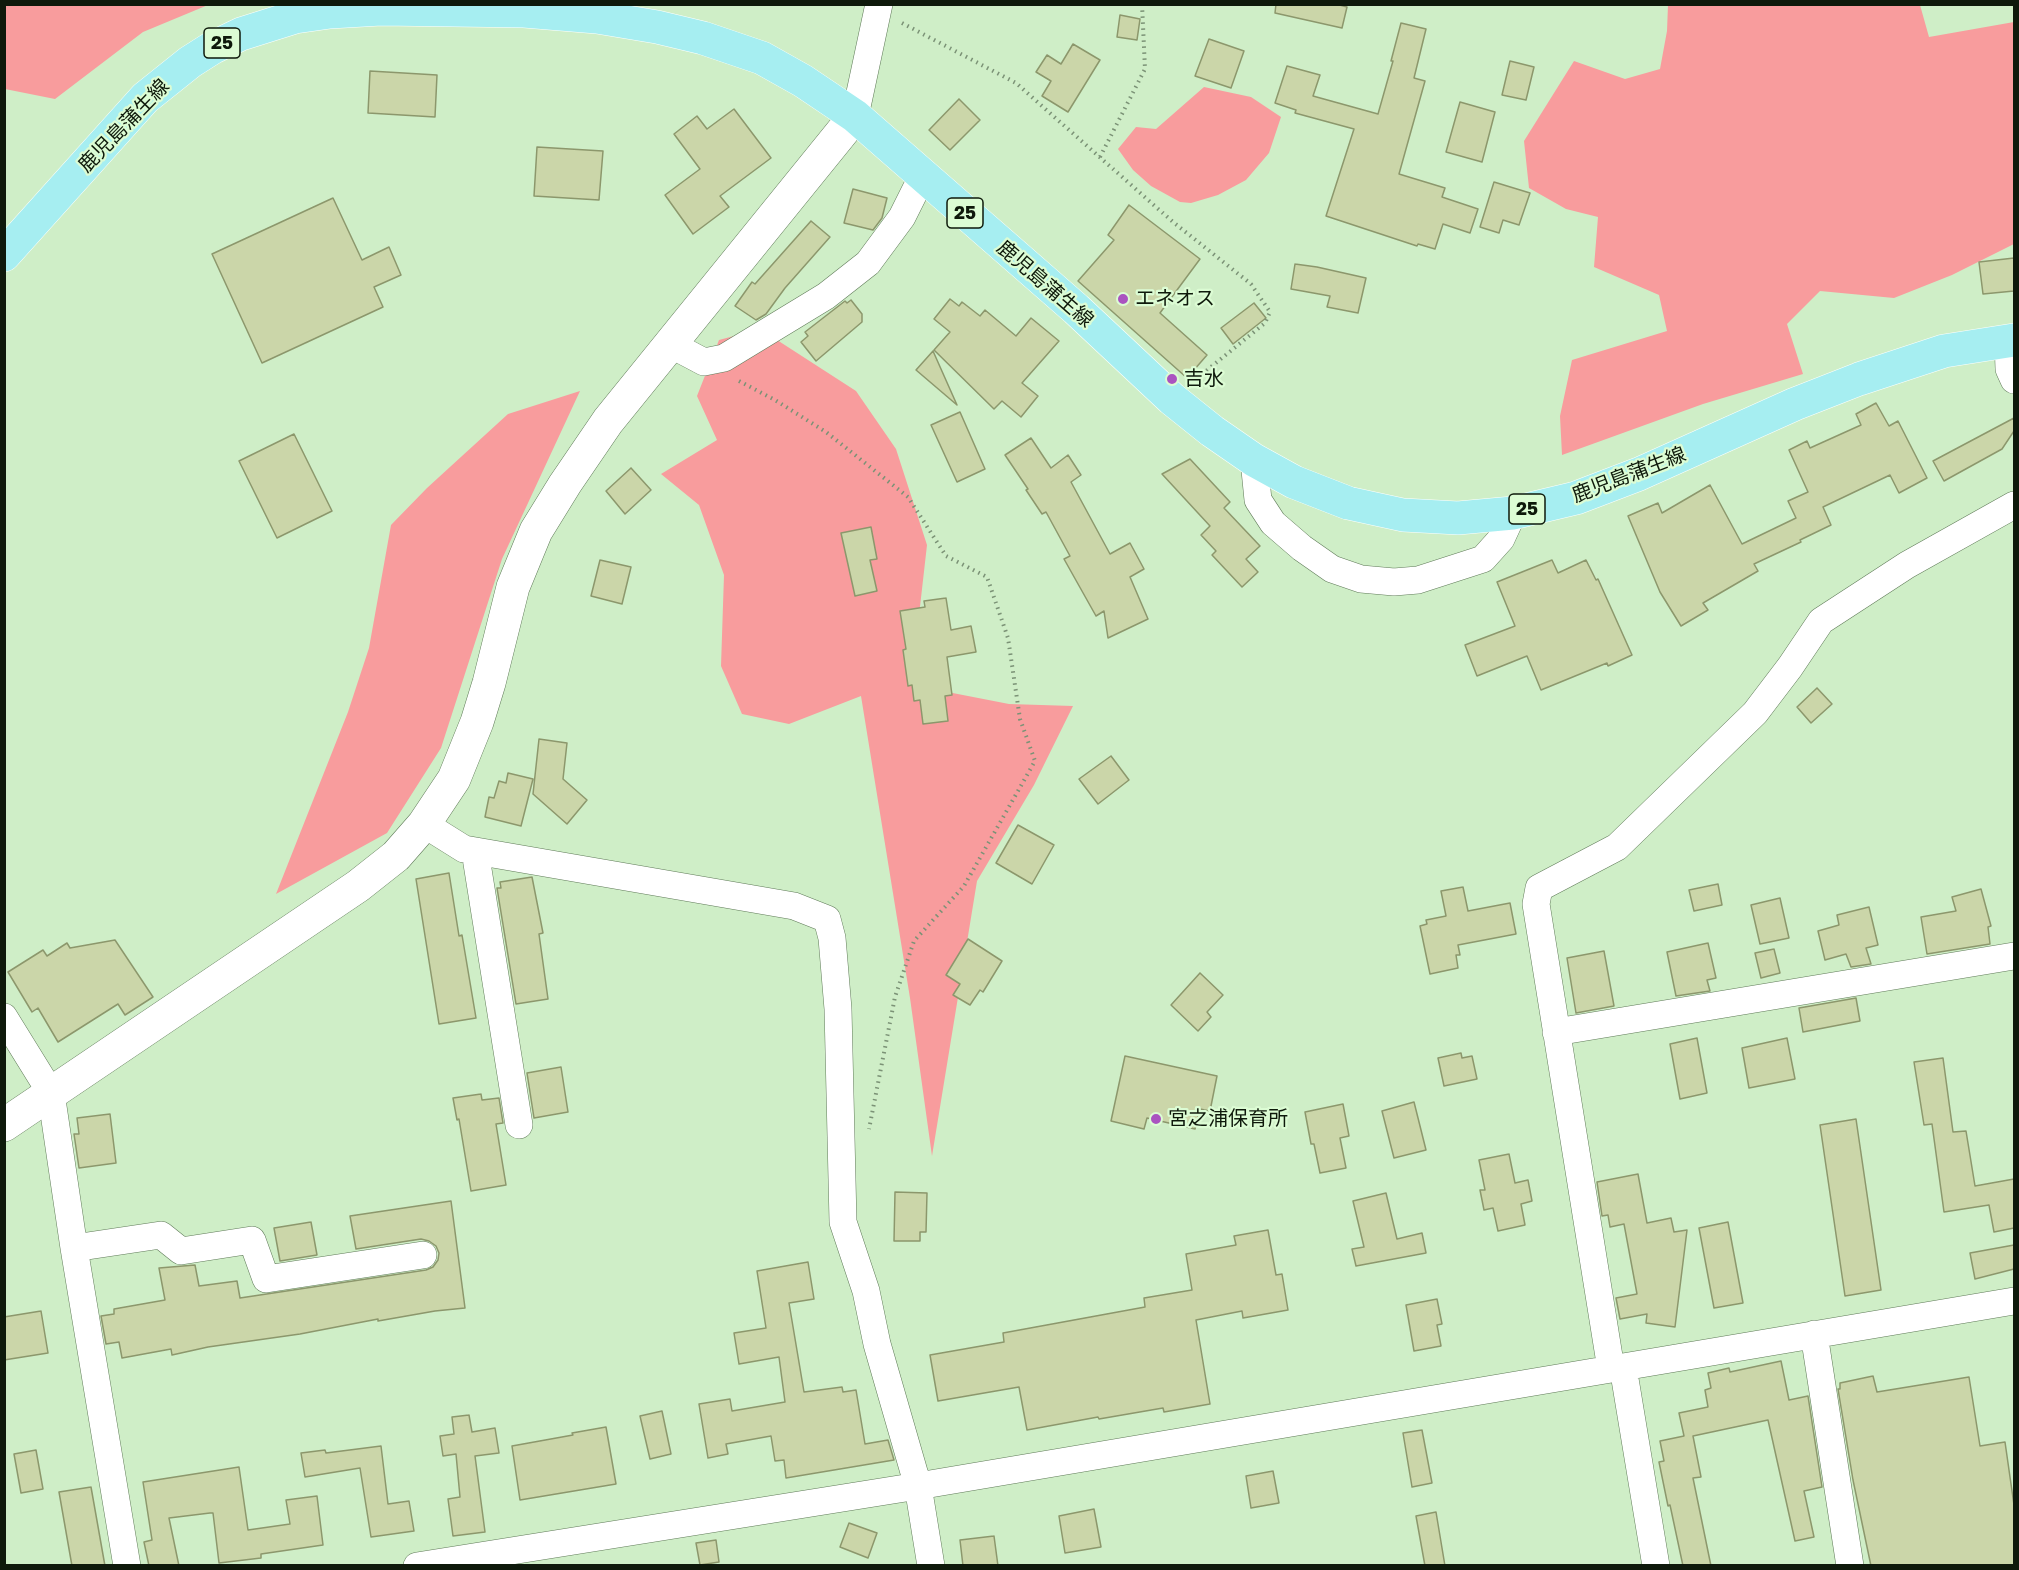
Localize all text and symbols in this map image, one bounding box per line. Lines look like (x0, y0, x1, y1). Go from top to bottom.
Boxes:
road number: 25 (204, 28, 240, 58)
street label: 鹿児島蒲生線 (74, 75, 174, 177)
road number: 25 (947, 198, 983, 228)
street label: 鹿児島蒲生線 (992, 236, 1098, 332)
place label: エネオス (1135, 287, 1215, 311)
marker: エネオス (1116, 292, 1130, 306)
place label: 吉水 (1184, 367, 1224, 391)
marker: 吉水 (1165, 372, 1179, 386)
street label: 鹿児島蒲生線 (1569, 442, 1689, 508)
road number: 25 (1509, 494, 1545, 524)
place label: 宮之浦保育所 (1168, 1107, 1288, 1131)
marker: 宮之浦保育所 (1149, 1112, 1163, 1126)

